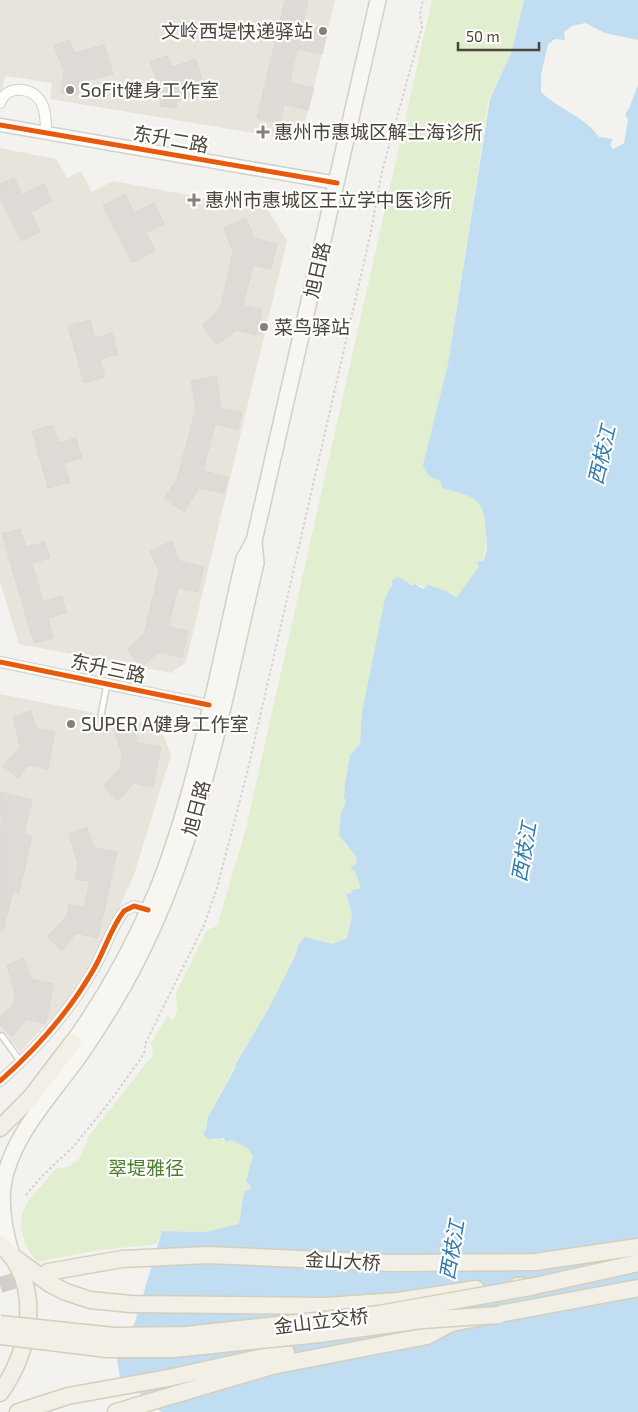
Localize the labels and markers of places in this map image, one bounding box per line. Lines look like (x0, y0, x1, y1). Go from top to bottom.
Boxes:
place label: 文岭西堤快递驿站 (161, 19, 313, 42)
marker: 文岭西堤快递驿站 (317, 25, 329, 37)
place label: SoFit健身工作室 (80, 78, 219, 101)
marker: SoFit健身工作室 (64, 84, 76, 96)
place label: 惠州市惠城区解士海诊所 (274, 120, 483, 143)
marker: 惠州市惠城区解士海诊所 (256, 125, 270, 139)
place label: 惠州市惠城区王立学中医诊所 (205, 188, 452, 211)
marker: 惠州市惠城区王立学中医诊所 (187, 193, 201, 207)
place label: 菜鸟驿站 (274, 315, 350, 338)
marker: 菜鸟驿站 (258, 321, 270, 333)
place label: SUPER A健身工作室 (81, 712, 249, 735)
marker: SUPER A健身工作室 (65, 718, 77, 730)

